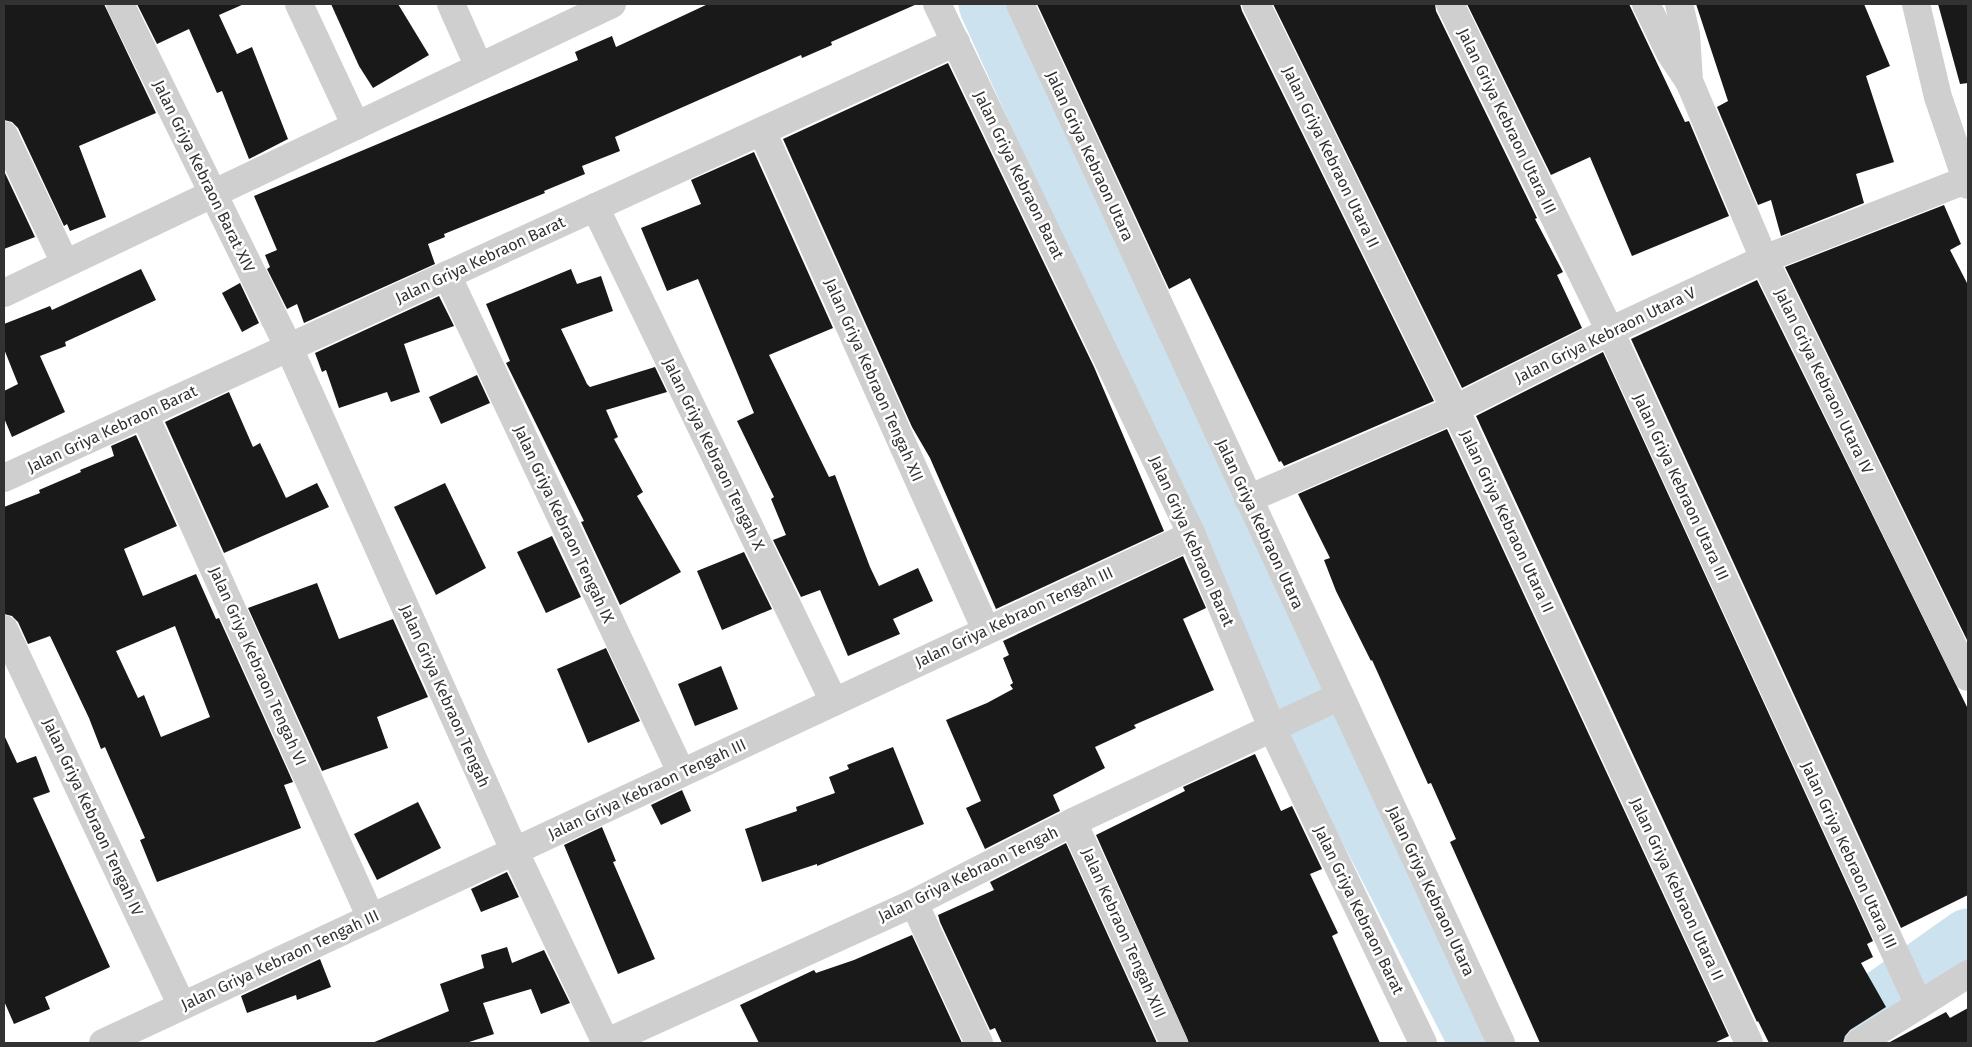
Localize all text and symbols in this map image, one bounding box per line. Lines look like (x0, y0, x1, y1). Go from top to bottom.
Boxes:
street label: Jalan Griya Kebraon Utara III (1454, 25, 1560, 217)
street label: Jalan Griya Kebraon Utara II (1279, 63, 1383, 251)
street label: Jalan Griya Kebraon Utara (1042, 68, 1138, 244)
street label: Jalan Griya Kebraon Barat XIV (149, 77, 259, 275)
street label: Jalan Griya Kebraon Barat (970, 88, 1068, 262)
street label: Jalan Griya Kebraon Barat (392, 212, 568, 308)
street label: Jalan Griya Kebraon Tengah XII (821, 276, 927, 484)
street label: Jalan Griya Kebraon Utara V (1511, 283, 1699, 387)
street label: Jalan Griya Kebraon Utara IV (1771, 285, 1877, 477)
street label: Jalan Griya Kebraon Tengah X (659, 355, 769, 553)
street label: Jalan Griya Kebraon Barat (24, 381, 200, 477)
street label: Jalan Griya Kebraon Utara III (1629, 390, 1733, 584)
street label: Jalan Griya Kebraon Tengah IX (510, 422, 618, 626)
street label: Jalan Griya Kebraon Utara II (1456, 427, 1558, 615)
street label: Jalan Griya Kebraon Utara (1212, 436, 1308, 612)
street label: Jalan Griya Kebraon Barat (1146, 453, 1238, 630)
street label: Jalan Griya Kebraon Tengah III (912, 563, 1116, 671)
street label: Jalan Griya Kebraon Tengah VI (205, 564, 311, 768)
street label: Jalan Griya Kebraon Tengah (396, 602, 494, 790)
street label: Jalan Griya Kebraon Tengah IV (39, 715, 147, 919)
street label: Jalan Griya Kebraon Tengah III (545, 735, 749, 843)
street label: Jalan Griya Kebraon Utara III (1797, 758, 1901, 952)
street label: Jalan Griya Kebraon Utara II (1626, 795, 1728, 983)
street label: Jalan Griya Kebraon Utara (1383, 803, 1479, 979)
street label: Jalan Griya Kebraon Tengah (875, 822, 1061, 926)
street label: Jalan Griya Kebraon Barat (1310, 823, 1408, 997)
street label: Jalan Kebraon Tengah XIII (1078, 845, 1170, 1021)
street label: Jalan Griya Kebraon Tengah III (178, 906, 382, 1014)

